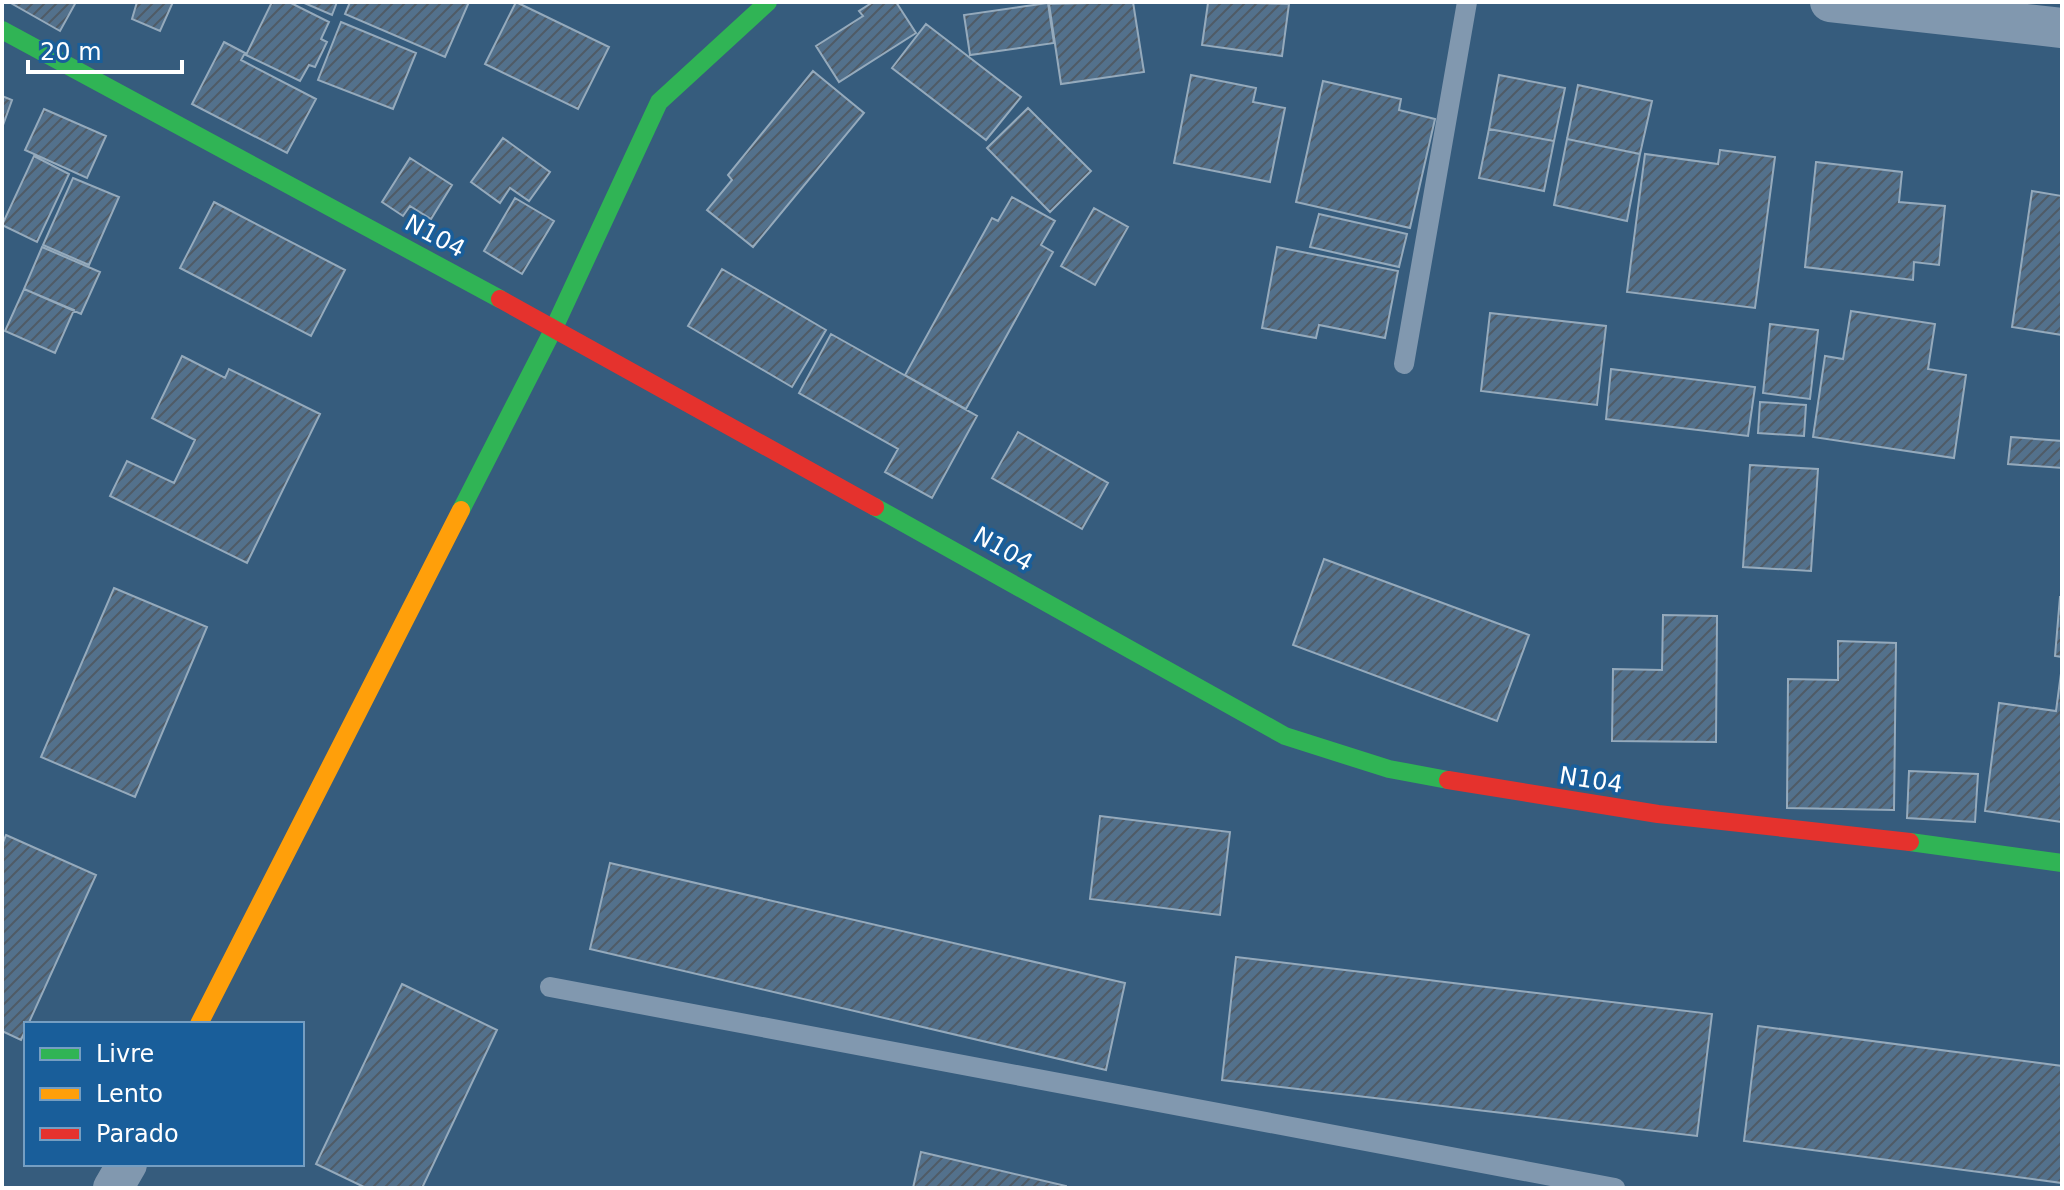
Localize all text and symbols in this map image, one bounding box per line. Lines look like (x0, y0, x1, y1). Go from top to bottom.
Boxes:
scale bar (28, 24, 182, 74)
text: 20 m (40, 38, 102, 66)
street label: N104 (400, 209, 470, 263)
street label: N104 (968, 521, 1038, 577)
street label: N104 (1557, 761, 1625, 799)
legend (24, 1022, 304, 1166)
text: Livre (96, 1040, 154, 1068)
text: Lento (96, 1080, 163, 1108)
text: Parado (96, 1120, 179, 1148)

